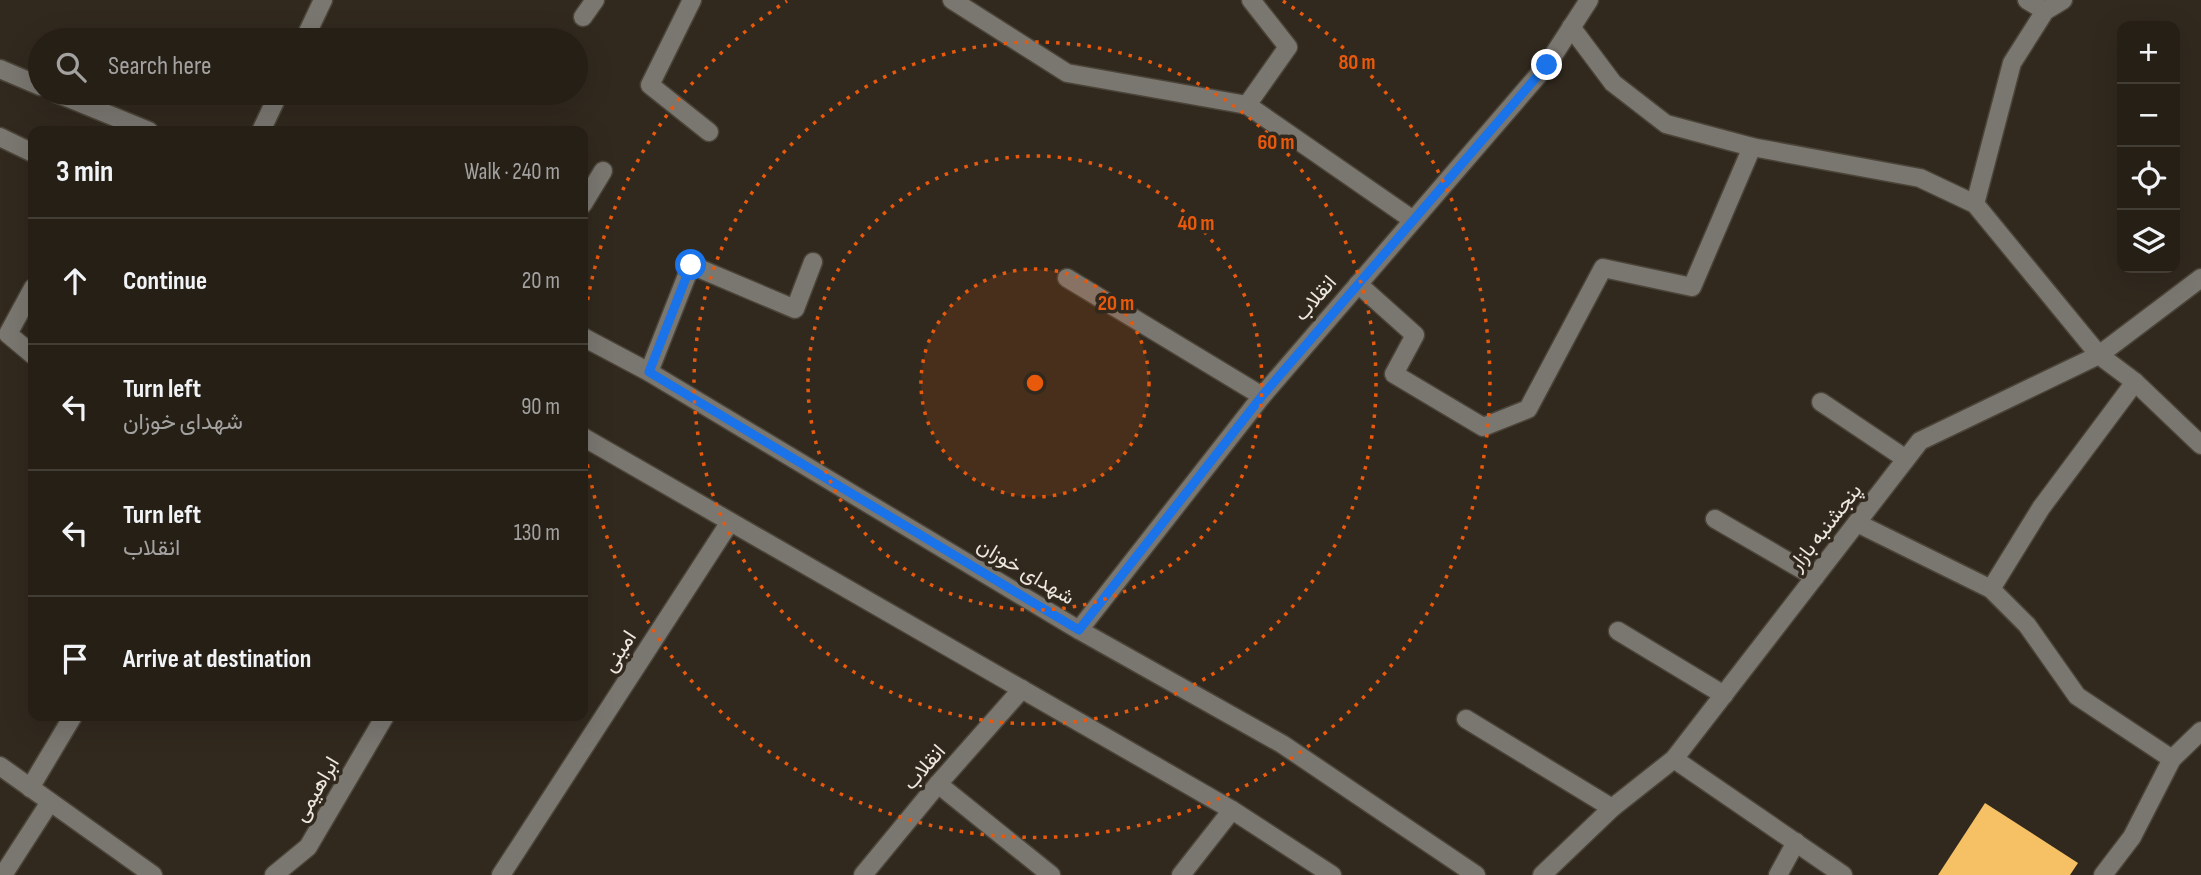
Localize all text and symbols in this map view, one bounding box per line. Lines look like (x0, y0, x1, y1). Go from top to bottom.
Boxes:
map controls (2117, 21, 2180, 273)
button: + (2117, 21, 2180, 84)
search box (28, 28, 588, 105)
icon: search (52, 48, 90, 86)
route end (1531, 49, 1562, 80)
text: 80 m (1338, 50, 1376, 75)
text: Search here (108, 51, 211, 82)
button: − (2117, 84, 2180, 147)
text: 60 m (1257, 130, 1295, 155)
button: locate (2117, 147, 2180, 210)
text: 3 min (56, 154, 113, 190)
text: Walk · 240 m (464, 158, 560, 186)
button: layers (2117, 210, 2180, 273)
text: 40 m (1178, 211, 1214, 236)
route start (675, 249, 706, 280)
icon: ahead (56, 262, 94, 300)
text: Continue (123, 266, 207, 297)
text: 20 m (522, 267, 560, 295)
street label: انقلاب (1289, 270, 1342, 326)
text: 20 m (1098, 291, 1134, 316)
centre of rings (1023, 371, 1047, 395)
text: Turn left (123, 374, 201, 405)
icon: left (56, 388, 94, 426)
text: 90 m (521, 393, 560, 421)
text: شهدای خوزان (123, 408, 243, 436)
street label: پنجشنبه بازار (1783, 479, 1868, 577)
text: Turn left (123, 500, 201, 531)
icon: left (56, 514, 94, 552)
text: 130 m (514, 519, 560, 547)
street label: شهدای خوزان (972, 533, 1079, 610)
text: انقلاب (123, 534, 180, 562)
street label: امینی (597, 626, 642, 677)
icon: arrive (56, 640, 94, 678)
text: Arrive at destination (123, 644, 311, 675)
street label: انقلاب (898, 739, 951, 795)
street label: ابراهیمی (288, 752, 345, 826)

